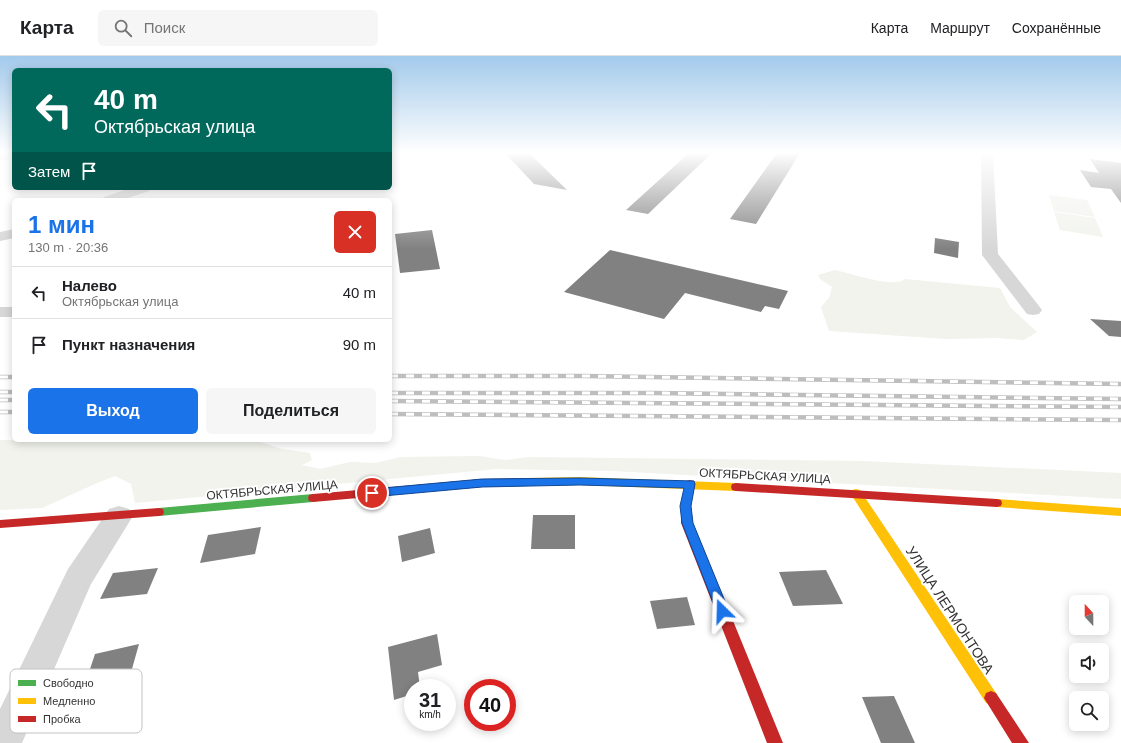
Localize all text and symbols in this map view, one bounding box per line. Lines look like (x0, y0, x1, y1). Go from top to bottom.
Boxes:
search box (98, 10, 378, 46)
text: Карта (20, 17, 74, 38)
icon: search (112, 17, 134, 39)
text: Поиск (144, 19, 185, 36)
text: Карта (871, 20, 908, 36)
text: Маршрут (930, 20, 990, 36)
text: Сохранённые (1012, 20, 1101, 36)
icon: left (28, 84, 80, 136)
text: 40 m (94, 84, 158, 115)
text: Октябрьская улица (94, 117, 255, 137)
icon: arrive (78, 160, 100, 182)
text: Затем (28, 163, 70, 180)
text: 1 мин (28, 211, 95, 238)
button: close (334, 211, 376, 253)
text: 130 m · 20:36 (28, 240, 108, 255)
text: Налево (62, 277, 117, 294)
icon: left (28, 282, 50, 304)
text: 40 m (343, 284, 376, 301)
text: Октябрьская улица (62, 294, 178, 309)
icon: arrive (28, 334, 50, 356)
text: Пункт назначения (62, 336, 195, 353)
text: 90 m (343, 336, 376, 353)
button: Выход (28, 388, 198, 434)
button: Поделиться (206, 388, 376, 434)
street label: ОКТЯБРЬСКАЯ УЛИЦА (699, 466, 831, 486)
pin (355, 476, 389, 510)
street label: ОКТЯБРЬСКАЯ УЛИЦА (206, 477, 338, 503)
icon: arrive (361, 482, 383, 504)
street label: УЛИЦА ЛЕРМОНТОВА (903, 543, 998, 677)
position arrow (701, 590, 743, 632)
north arrow (1069, 595, 1109, 635)
map controls (1069, 595, 1109, 731)
button: sound (1069, 643, 1109, 683)
legend (10, 669, 142, 733)
text: Свободно (43, 677, 94, 689)
speed limit sign: 40 (464, 679, 516, 731)
text: 31 (419, 689, 441, 711)
button: search (1069, 691, 1109, 731)
text: Медленно (43, 695, 95, 707)
text: km/h (419, 709, 441, 720)
text: Пробка (43, 713, 81, 725)

